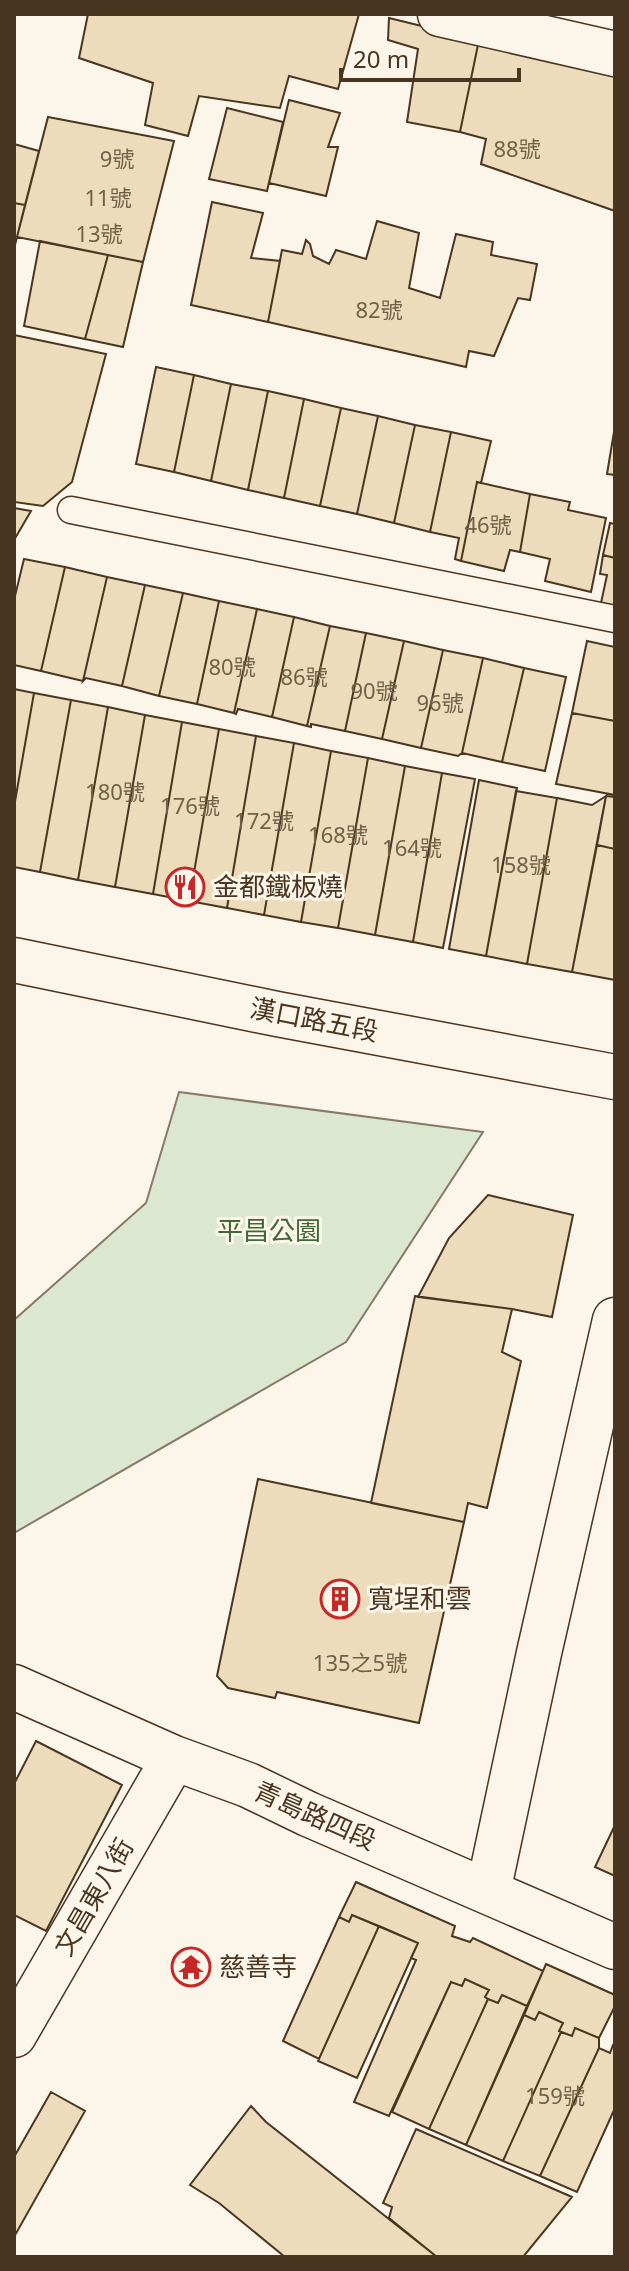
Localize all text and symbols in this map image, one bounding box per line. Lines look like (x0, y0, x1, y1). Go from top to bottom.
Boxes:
scale bar (341, 32, 519, 82)
text: 20 m (353, 42, 409, 75)
house number: 88號 (493, 133, 541, 163)
house number: 9號 (100, 143, 134, 173)
house number: 11號 (84, 182, 132, 212)
house number: 13號 (75, 218, 123, 248)
house number: 82號 (355, 294, 403, 324)
house number: 46號 (464, 509, 512, 539)
house number: 80號 (208, 651, 256, 681)
house number: 86號 (280, 661, 328, 691)
house number: 90號 (350, 675, 398, 705)
house number: 96號 (416, 687, 464, 717)
house number: 180號 (85, 776, 145, 806)
house number: 176號 (160, 790, 220, 820)
house number: 172號 (234, 805, 294, 835)
house number: 168號 (308, 819, 368, 849)
house number: 164號 (382, 832, 442, 862)
house number: 158號 (491, 849, 551, 879)
restaurant icon: 金都鐵板燒 (164, 866, 206, 908)
place label: 金都鐵板燒 (213, 868, 343, 904)
street label: 漢口路五段 (247, 989, 381, 1049)
park label: 平昌公園 (217, 1212, 321, 1248)
building icon: 寬埕和雲 (319, 1578, 361, 1620)
place label: 寬埕和雲 (368, 1580, 472, 1616)
house number: 135之5號 (313, 1647, 407, 1677)
street label: 青島路四段 (249, 1772, 382, 1858)
street label: 文昌東八街 (45, 1831, 141, 1962)
temple icon: 慈善寺 (170, 1946, 212, 1988)
place label: 慈善寺 (219, 1948, 297, 1984)
house number: 159號 (525, 2080, 585, 2110)

